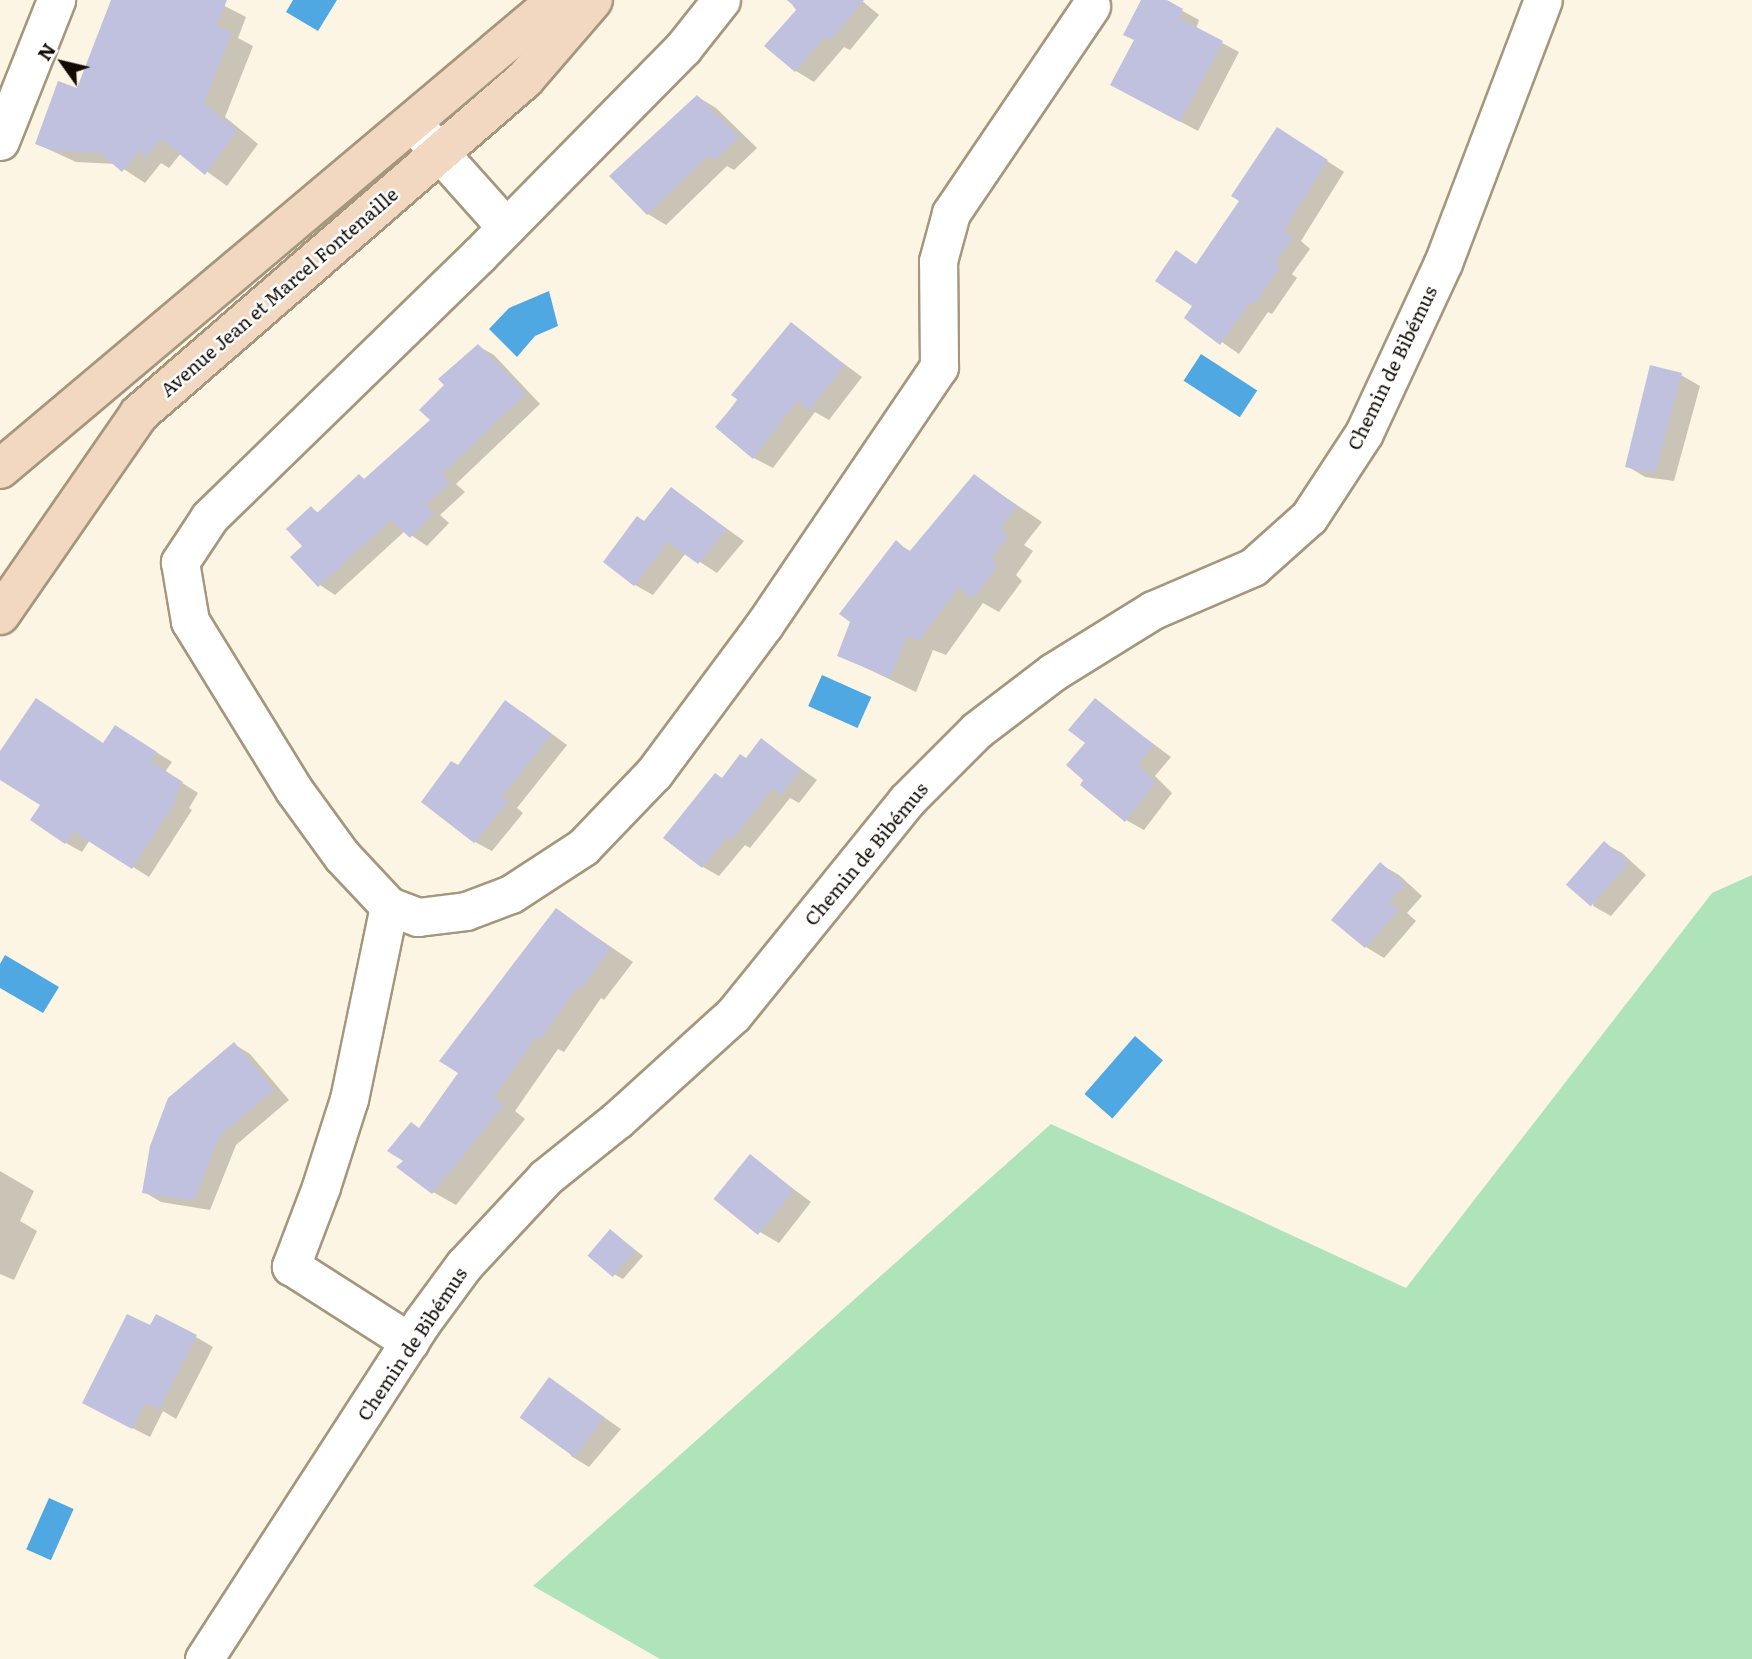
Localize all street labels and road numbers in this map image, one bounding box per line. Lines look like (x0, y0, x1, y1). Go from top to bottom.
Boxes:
street label: Avenue Jean et Marcel Fontenaille (156, 183, 402, 401)
street label: Chemin de Bibémus (1342, 282, 1442, 454)
street label: Chemin de Bibémus (799, 778, 933, 930)
street label: Chemin de Bibémus (352, 1263, 472, 1425)

